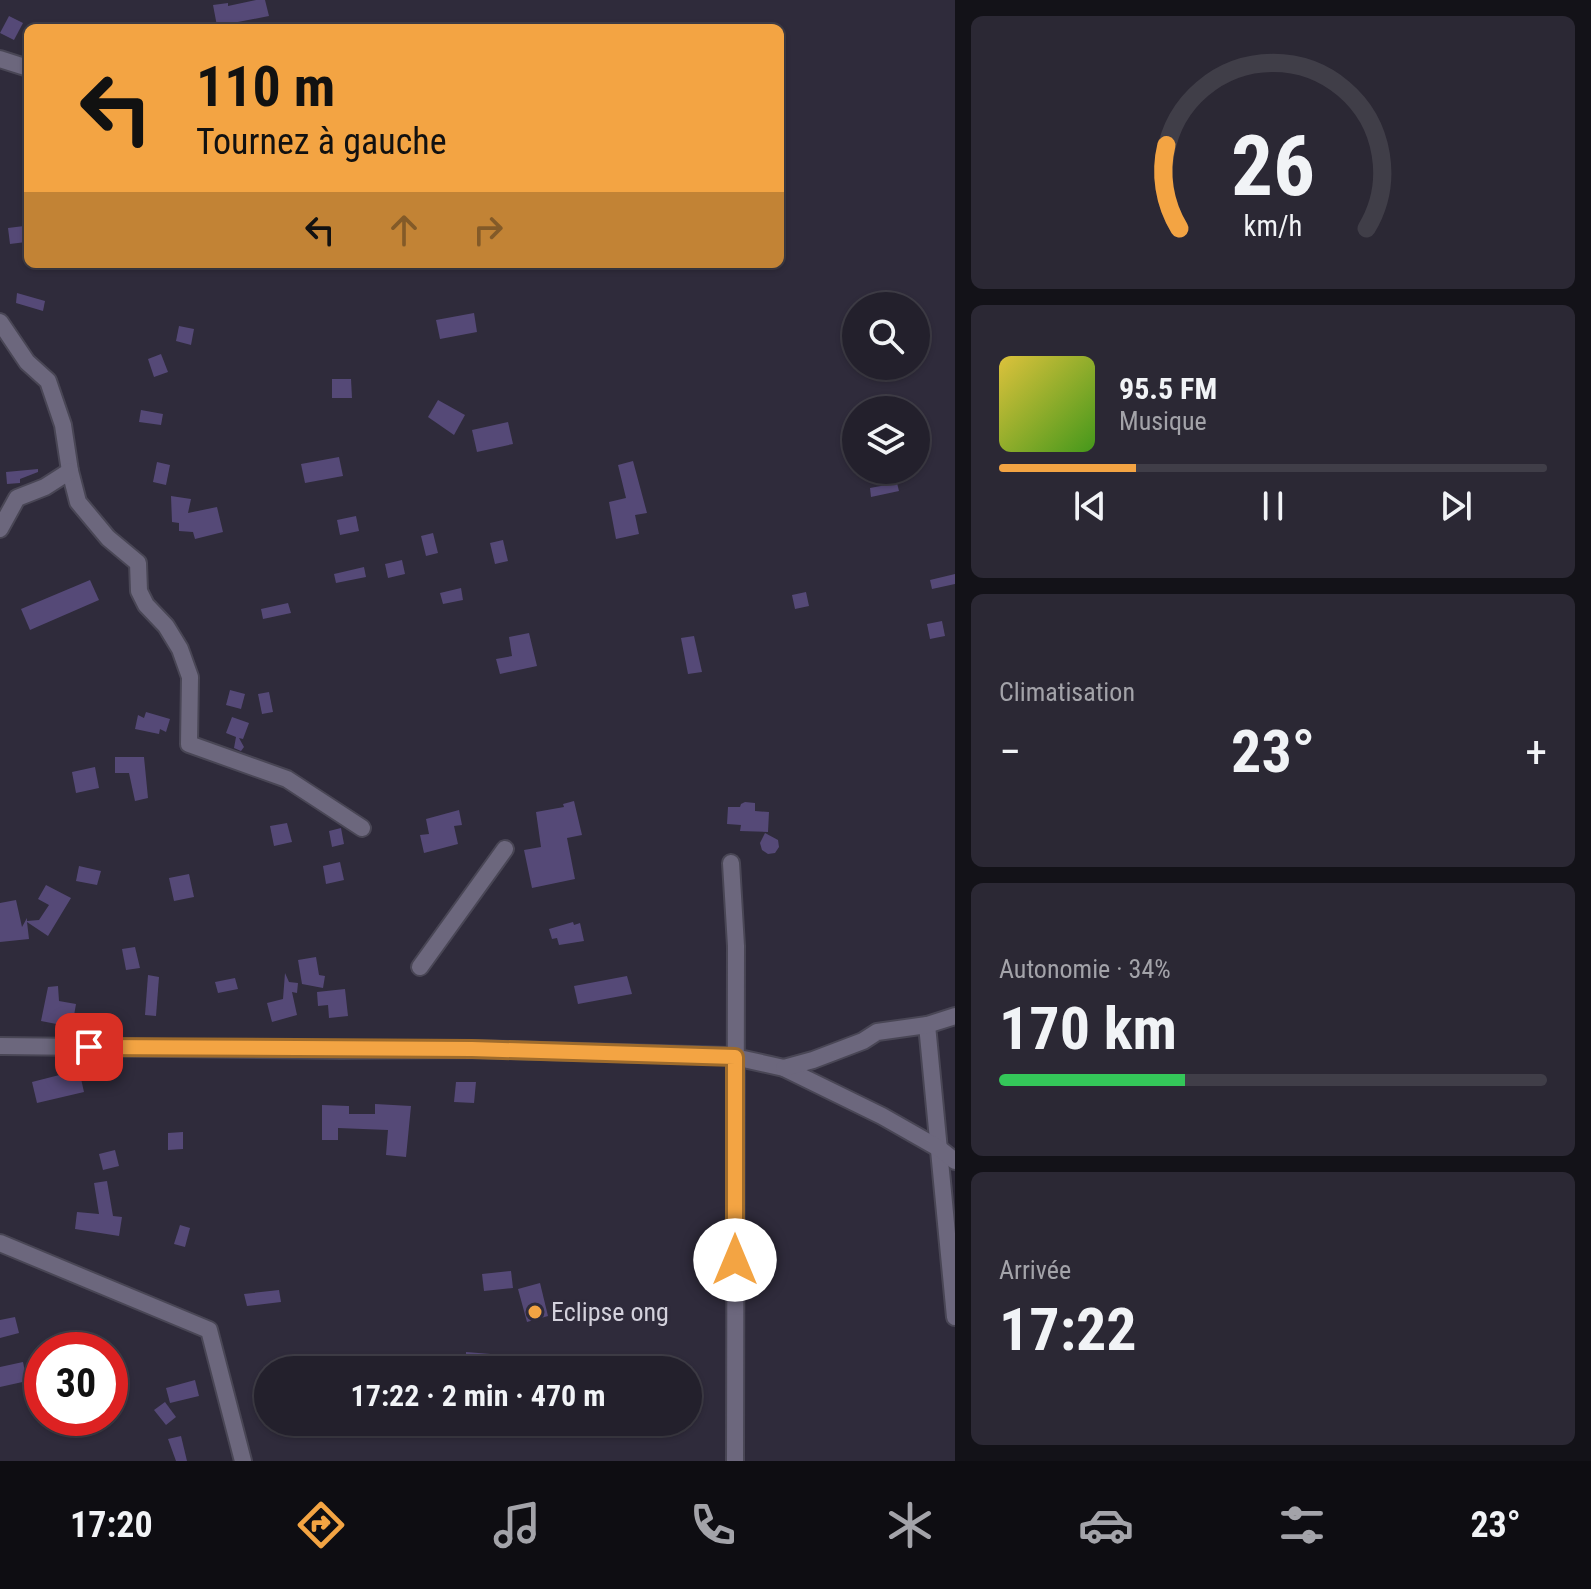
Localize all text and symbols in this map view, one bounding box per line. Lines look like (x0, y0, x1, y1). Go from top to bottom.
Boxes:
text: 110 m (196, 54, 335, 120)
icon: left (64, 56, 168, 160)
text: 26 (1231, 117, 1315, 214)
text: Tournez à gauche (196, 121, 447, 163)
icon: left (298, 208, 342, 252)
icon: ahead (382, 208, 426, 252)
icon: right (466, 208, 510, 252)
text: km/h (1244, 209, 1302, 243)
map controls (842, 292, 930, 484)
button: search (842, 292, 930, 380)
text: 95.5 FM (1119, 371, 1217, 406)
button: layers (842, 396, 930, 484)
text: Musique (1119, 406, 1207, 436)
icon: previous (1068, 484, 1112, 528)
icon: pause (1251, 484, 1295, 528)
icon: next (1434, 484, 1478, 528)
text: Climatisation (999, 677, 1135, 707)
text: 23° (1231, 716, 1315, 787)
text: − (999, 726, 1021, 778)
text: + (1525, 726, 1547, 778)
text: Autonomie · 34% (999, 954, 1171, 984)
text: 170 km (999, 993, 1177, 1064)
pin (55, 1013, 123, 1081)
icon: arrive (67, 1025, 111, 1069)
position arrow (693, 1218, 777, 1302)
text: Arrivée (999, 1255, 1071, 1285)
text: 17:22 (999, 1294, 1137, 1365)
place label: Eclipse ong (551, 1297, 669, 1327)
marker: Eclipse ong (526, 1303, 544, 1321)
speed limit sign: 30 (24, 1332, 128, 1436)
text: 17:22 · 2 min · 470 m (351, 1378, 605, 1413)
icon: directions (293, 1497, 349, 1553)
icon: music (489, 1497, 545, 1553)
icon: phone (685, 1497, 741, 1553)
icon: climate (882, 1497, 938, 1553)
icon: car (1078, 1497, 1134, 1553)
icon: filters (1274, 1497, 1330, 1553)
text: 17:20 (70, 1504, 153, 1546)
text: 23° (1470, 1504, 1521, 1546)

